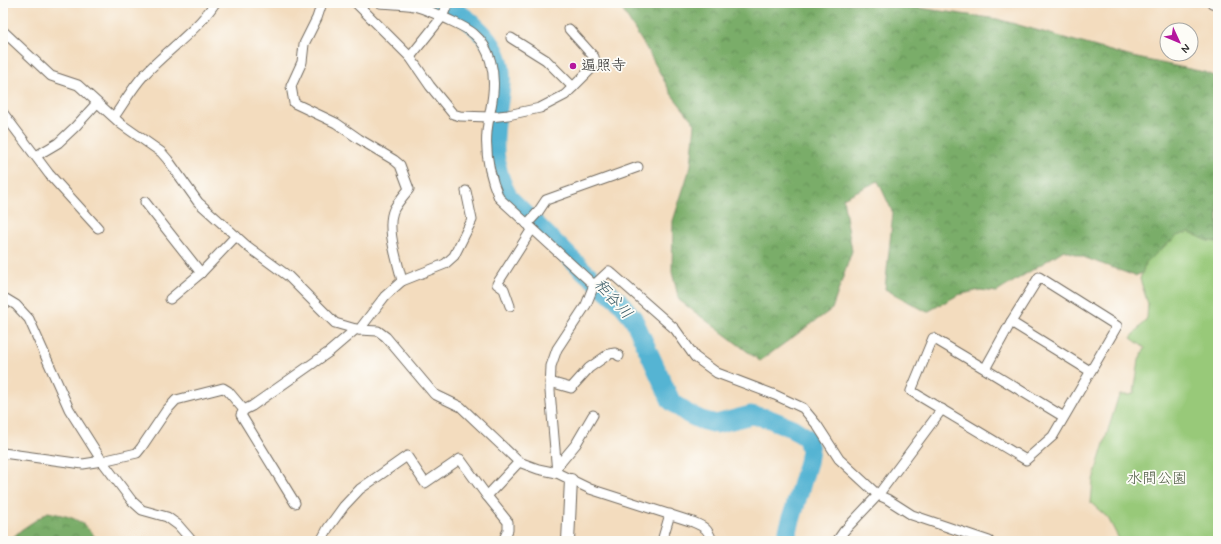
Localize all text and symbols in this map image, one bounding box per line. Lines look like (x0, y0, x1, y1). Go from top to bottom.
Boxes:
north arrow (1159, 22, 1199, 62)
text: N (1178, 41, 1193, 56)
place label: 遍照寺 (581, 56, 626, 76)
marker: 遍照寺 (568, 61, 578, 71)
water label: 秬谷川 (589, 274, 637, 324)
park label: 水間公園 (1127, 469, 1187, 489)

